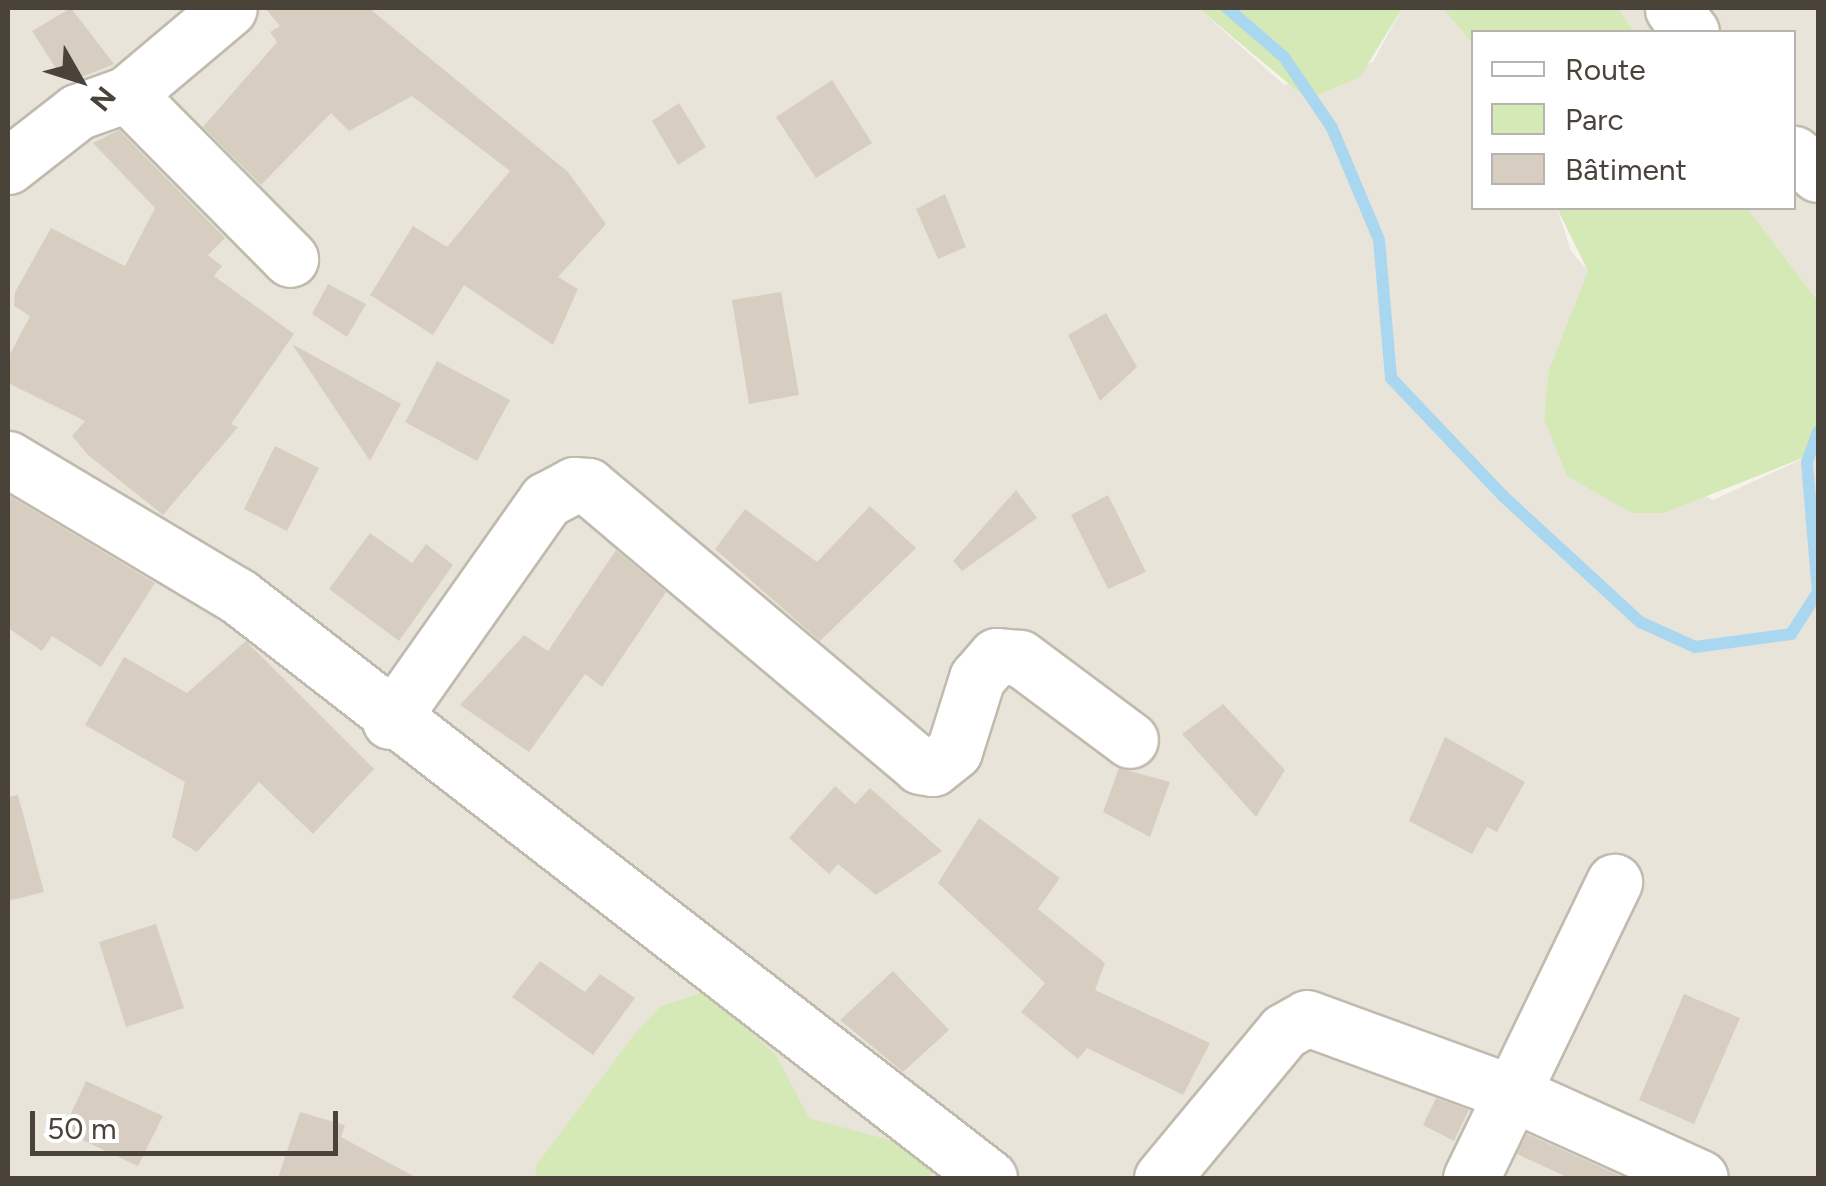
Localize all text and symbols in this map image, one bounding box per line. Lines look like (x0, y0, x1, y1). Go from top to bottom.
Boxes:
north arrow (30, 30, 130, 130)
legend (1471, 30, 1796, 210)
text: Route (1565, 51, 1646, 88)
text: N (83, 80, 123, 118)
text: Parc (1565, 101, 1624, 138)
text: Bâtiment (1565, 151, 1687, 188)
scale bar (35, 1091, 342, 1153)
text: 50 m (47, 1110, 116, 1147)

